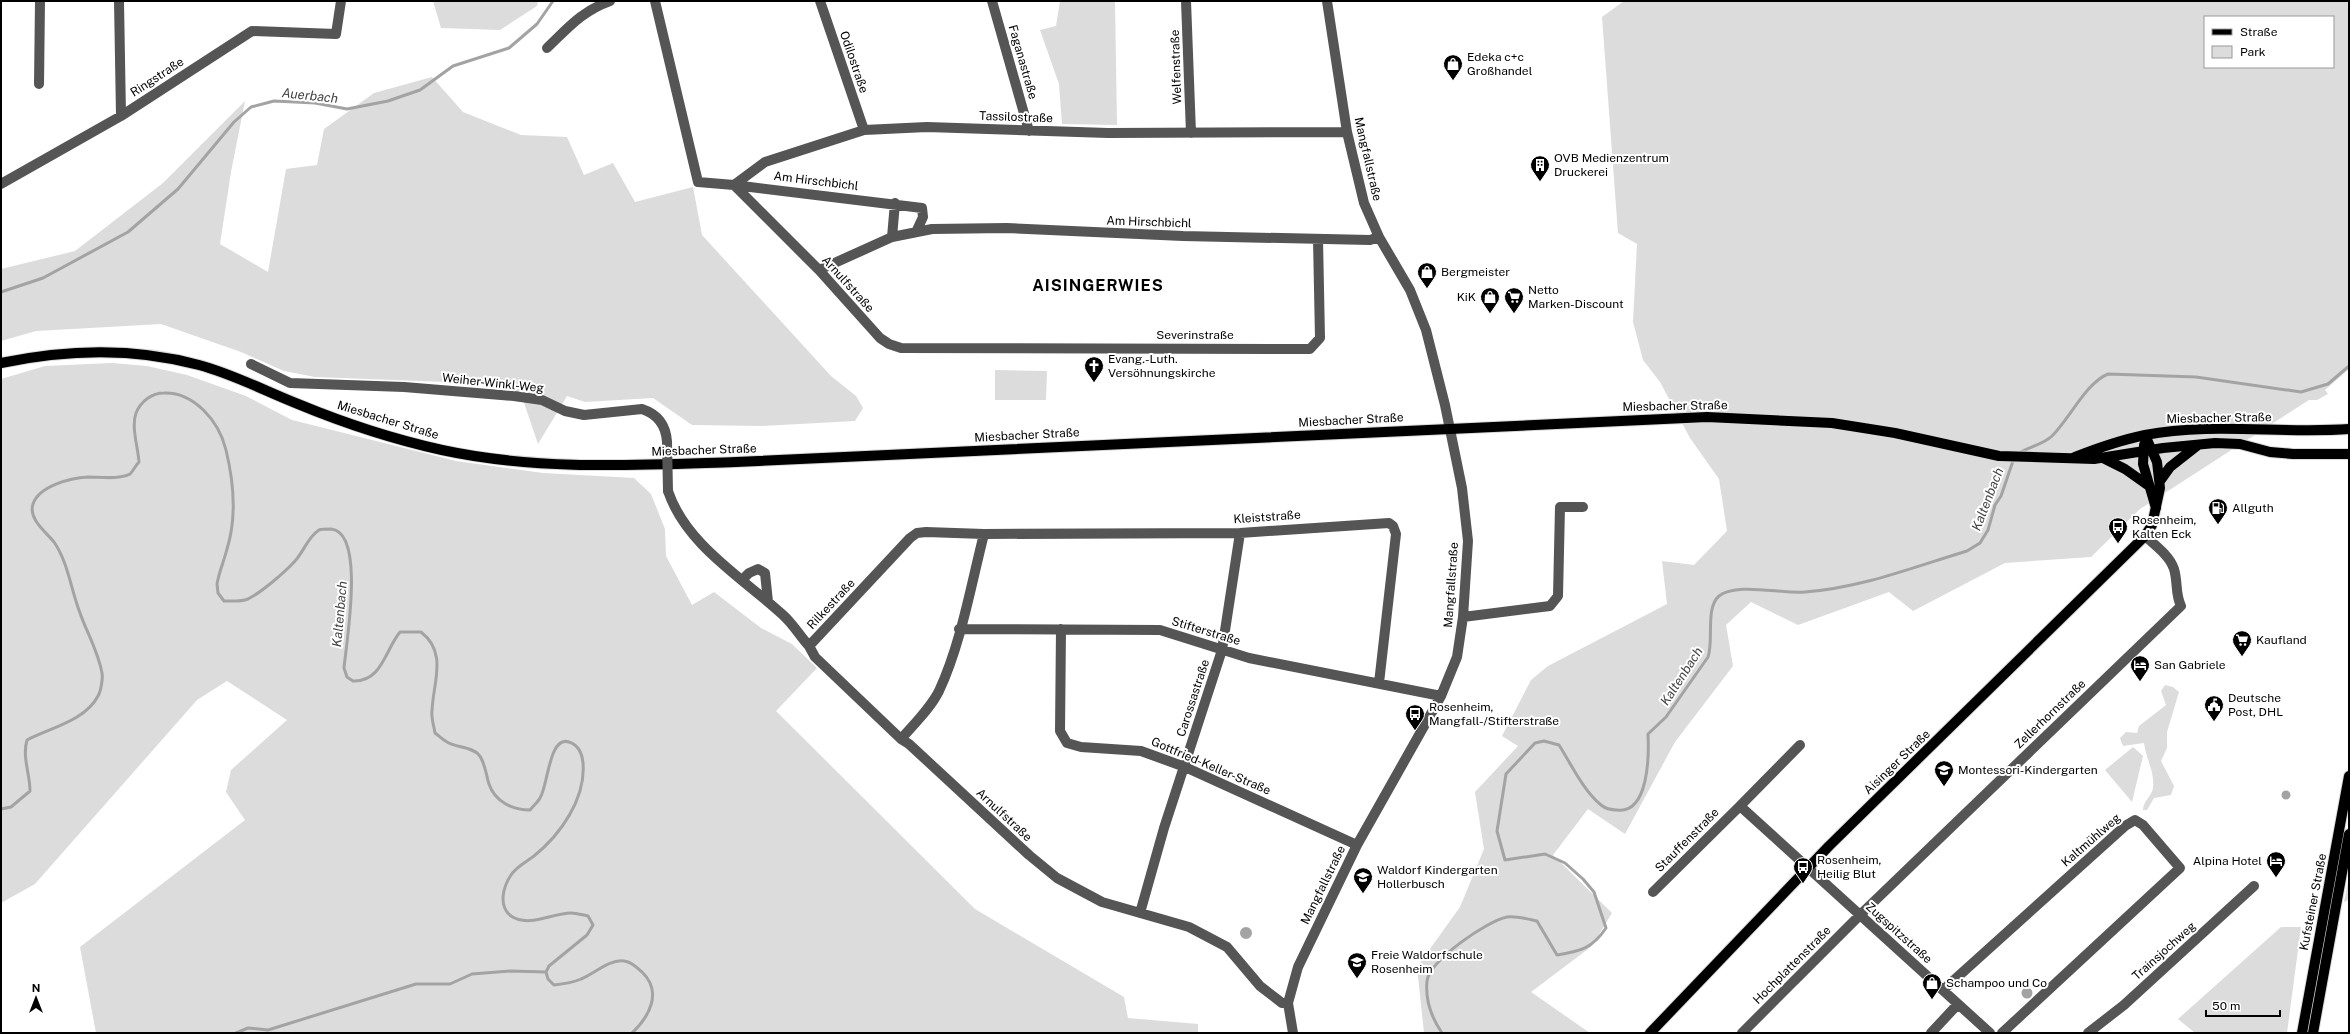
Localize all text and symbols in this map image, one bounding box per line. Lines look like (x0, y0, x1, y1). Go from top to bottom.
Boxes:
legend (2204, 16, 2334, 68)
street label: Faganastraße (1006, 23, 1040, 101)
text: Straße (2240, 25, 2278, 39)
street label: Odilostraße (837, 29, 871, 95)
street label: Welfenstraße (1168, 29, 1184, 105)
text: Park (2240, 45, 2266, 59)
place label: Edeka c+c Großhandel (1467, 50, 1533, 78)
shop icon: Edeka c+c Großhandel (1442, 53, 1464, 81)
street label: Ringstraße (128, 54, 186, 99)
water label: Auerbach (281, 85, 339, 106)
street label: Tassilostraße (979, 109, 1053, 125)
street label: Mangfallstraße (1352, 116, 1385, 203)
place label: OVB Medienzentrum Druckerei (1554, 151, 1669, 179)
building icon: OVB Medienzentrum Druckerei (1529, 154, 1551, 182)
street label: Am Hirschbichl (773, 169, 860, 193)
street label: Am Hirschbichl (1106, 214, 1192, 230)
street label: Arnulfstraße (819, 253, 877, 315)
shop icon: Bergmeister (1416, 261, 1438, 289)
place label: Bergmeister (1441, 265, 1510, 279)
district label: AISINGERWIES (1032, 276, 1164, 295)
place label: Netto Marken-Discount (1528, 283, 1624, 311)
shop icon: KiK (1479, 286, 1501, 314)
supermarket icon: Netto Marken-Discount (1503, 286, 1525, 314)
place label: KiK (1457, 290, 1476, 304)
street label: Severinstraße (1156, 328, 1234, 342)
place label: Evang.-Luth. Versöhnungskirche (1108, 352, 1216, 380)
church icon: Evang.-Luth. Versöhnungskirche (1083, 355, 1105, 383)
street label: Weiher-Winkl-Weg (441, 371, 545, 395)
street label: Miesbacher Straße (336, 398, 441, 442)
street label: Miesbacher Straße (1622, 398, 1728, 414)
street label: Miesbacher Straße (1298, 410, 1404, 430)
street label: Miesbacher Straße (2166, 410, 2272, 426)
street label: Miesbacher Straße (974, 425, 1080, 445)
street label: Miesbacher Straße (651, 441, 757, 459)
water label: Kaltenbach (1969, 466, 2006, 533)
fuel station icon: Allguth (2207, 497, 2229, 525)
place label: Allguth (2232, 501, 2274, 515)
street label: Kleiststraße (1233, 508, 1301, 526)
place label: Rosenheim, Kalten Eck (2132, 513, 2197, 541)
bus stop icon: Rosenheim, Kalten Eck (2107, 516, 2129, 544)
street label: Mangfallstraße (1441, 542, 1461, 628)
street label: Rilkestraße (804, 576, 858, 632)
water label: Kaltenbach (329, 580, 350, 648)
street label: Stifterstraße (1170, 614, 1242, 648)
supermarket icon: Kaufland (2231, 629, 2253, 657)
place label: Kaufland (2256, 633, 2307, 647)
water label: Kaltenbach (1657, 644, 1706, 708)
hotel icon: San Gabriele (2129, 654, 2151, 682)
street label: Carossastraße (1174, 657, 1212, 738)
place label: San Gabriele (2154, 658, 2226, 672)
street label: Zellerhornstraße (2012, 676, 2089, 751)
place label: Deutsche Post, DHL (2228, 691, 2283, 719)
public building icon: Deutsche Post, DHL (2203, 694, 2225, 722)
place label: Rosenheim, Mangfall-/Stifterstraße (1429, 700, 1559, 728)
bus stop icon: Rosenheim, Mangfall-/Stifterstraße (1404, 703, 1426, 731)
street label: Aisinger Straße (1861, 727, 1933, 797)
street label: Gottfried-Keller-Straße (1149, 734, 1273, 798)
school or university icon: Montessori-Kindergarten (1933, 759, 1955, 787)
place label: Montessori-Kindergarten (1958, 763, 2098, 777)
street label: Arnulfstraße (973, 786, 1035, 844)
street label: Stauffenstraße (1652, 805, 1722, 875)
street label: Kaltmühlweg (2059, 811, 2123, 869)
street label: Mangfallstraße (1298, 843, 1348, 927)
hotel icon: Alpina Hotel (2265, 850, 2287, 878)
street label: Kufsteiner Straße (2297, 852, 2329, 952)
place label: Rosenheim, Heilig Blut (1817, 853, 1882, 881)
place label: Alpina Hotel (2193, 854, 2262, 868)
bus stop icon: Rosenheim, Heilig Blut (1792, 856, 1814, 884)
place label: Waldorf Kindergarten Hollerbusch (1377, 863, 1498, 891)
school or university icon: Waldorf Kindergarten Hollerbusch (1352, 866, 1374, 894)
street label: Zugspitzstraße (1863, 900, 1935, 966)
street label: Trainsjochweg (2129, 919, 2199, 983)
street label: Hochplattenstraße (1750, 923, 1834, 1007)
place label: Freie Waldorfschule Rosenheim (1371, 948, 1483, 976)
school or university icon: Freie Waldorfschule Rosenheim (1346, 951, 1368, 979)
shop icon: Schampoo und Co (1921, 972, 1943, 1000)
place label: Schampoo und Co (1946, 976, 2047, 990)
north arrow (16, 978, 56, 1018)
text: N (32, 982, 40, 994)
scale bar (2206, 992, 2280, 1018)
text: 50 m (2212, 999, 2240, 1013)

